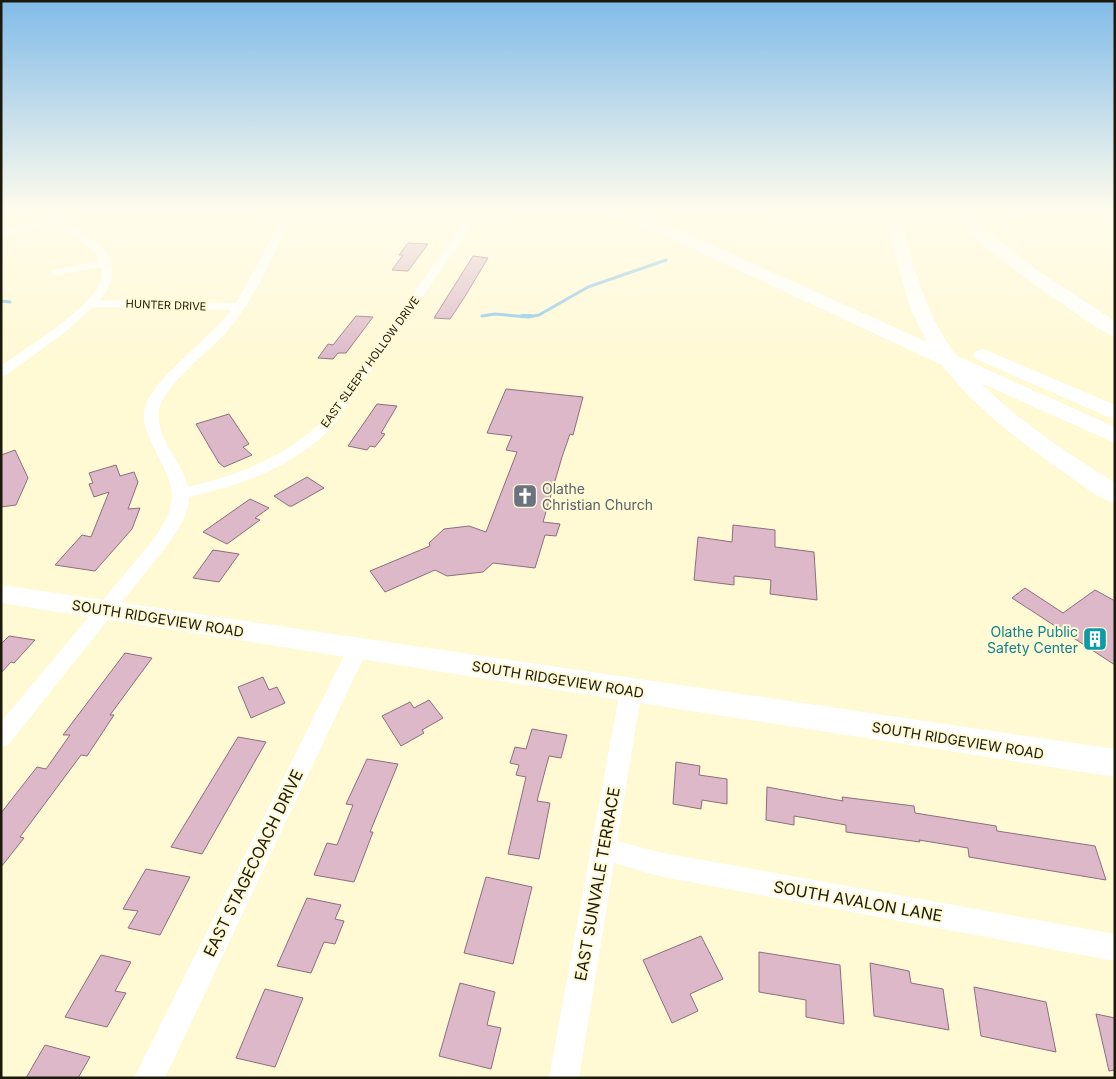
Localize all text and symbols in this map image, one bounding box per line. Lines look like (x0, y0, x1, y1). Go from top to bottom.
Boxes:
street label: EAST SLEEPY HOLLOW DRIVE (318, 294, 422, 430)
street label: HUNTER DRIVE (125, 297, 207, 313)
place label: Olathe Christian Church (542, 480, 653, 513)
church icon: Olathe Christian Church (512, 483, 538, 509)
street label: SOUTH RIDGEVIEW ROAD (71, 596, 245, 640)
place label: Olathe Public Safety Center (987, 623, 1078, 656)
building icon: Olathe Public Safety Center (1082, 626, 1108, 652)
street label: SOUTH RIDGEVIEW ROAD (471, 657, 645, 701)
street label: SOUTH RIDGEVIEW ROAD (871, 718, 1045, 762)
street label: EAST STAGECOACH DRIVE (199, 766, 307, 960)
street label: EAST SUNVALE TERRACE (570, 786, 624, 982)
street label: SOUTH AVALON LANE (772, 876, 944, 926)

